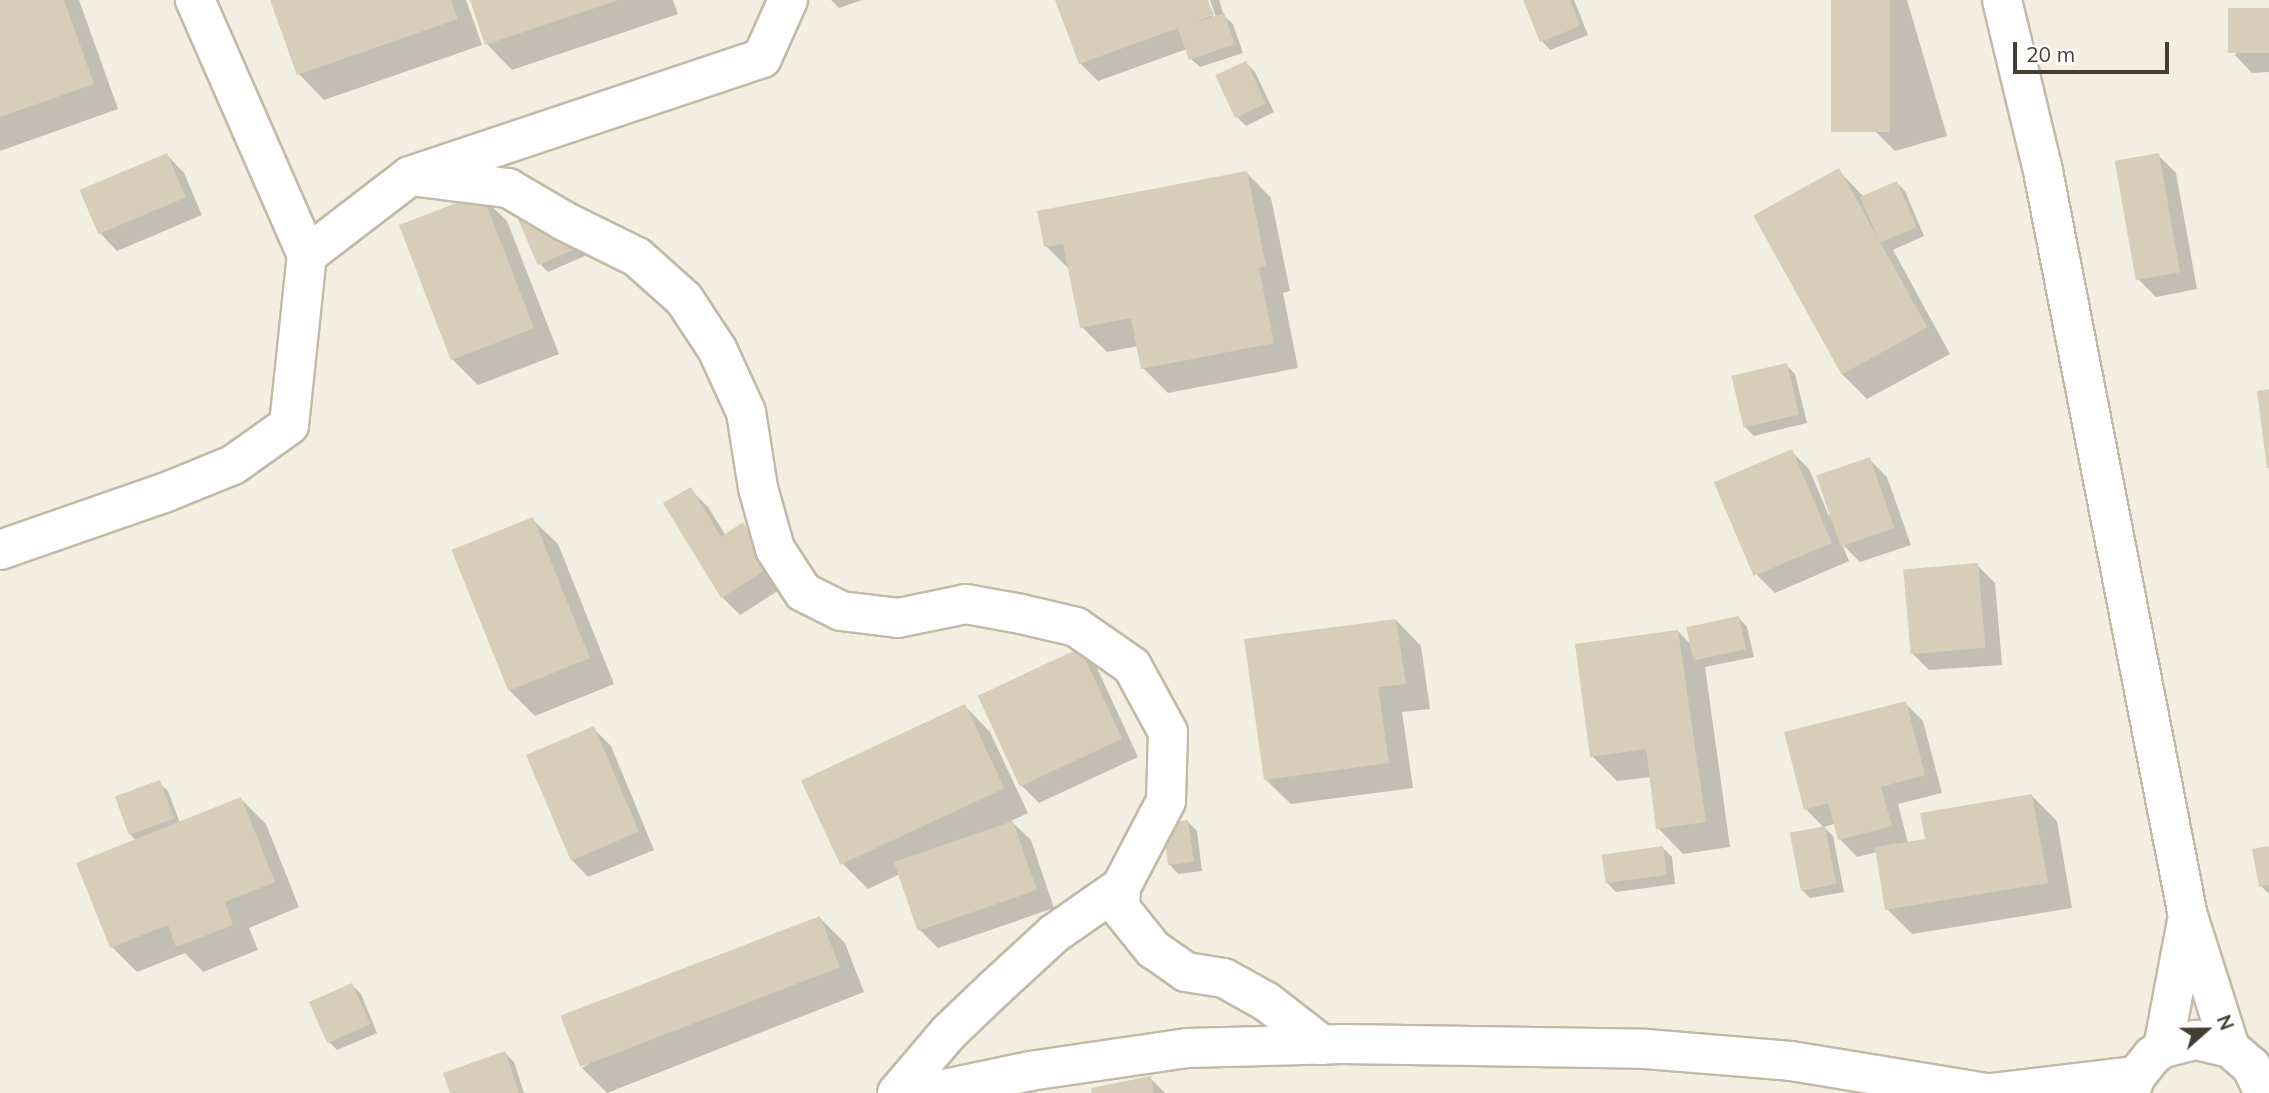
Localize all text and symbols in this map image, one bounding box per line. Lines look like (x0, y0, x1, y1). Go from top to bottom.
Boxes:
scale bar (2017, 28, 2173, 72)
text: 20 m (2026, 41, 2075, 67)
north arrow (2171, 995, 2241, 1065)
text: N (2212, 1011, 2239, 1033)

